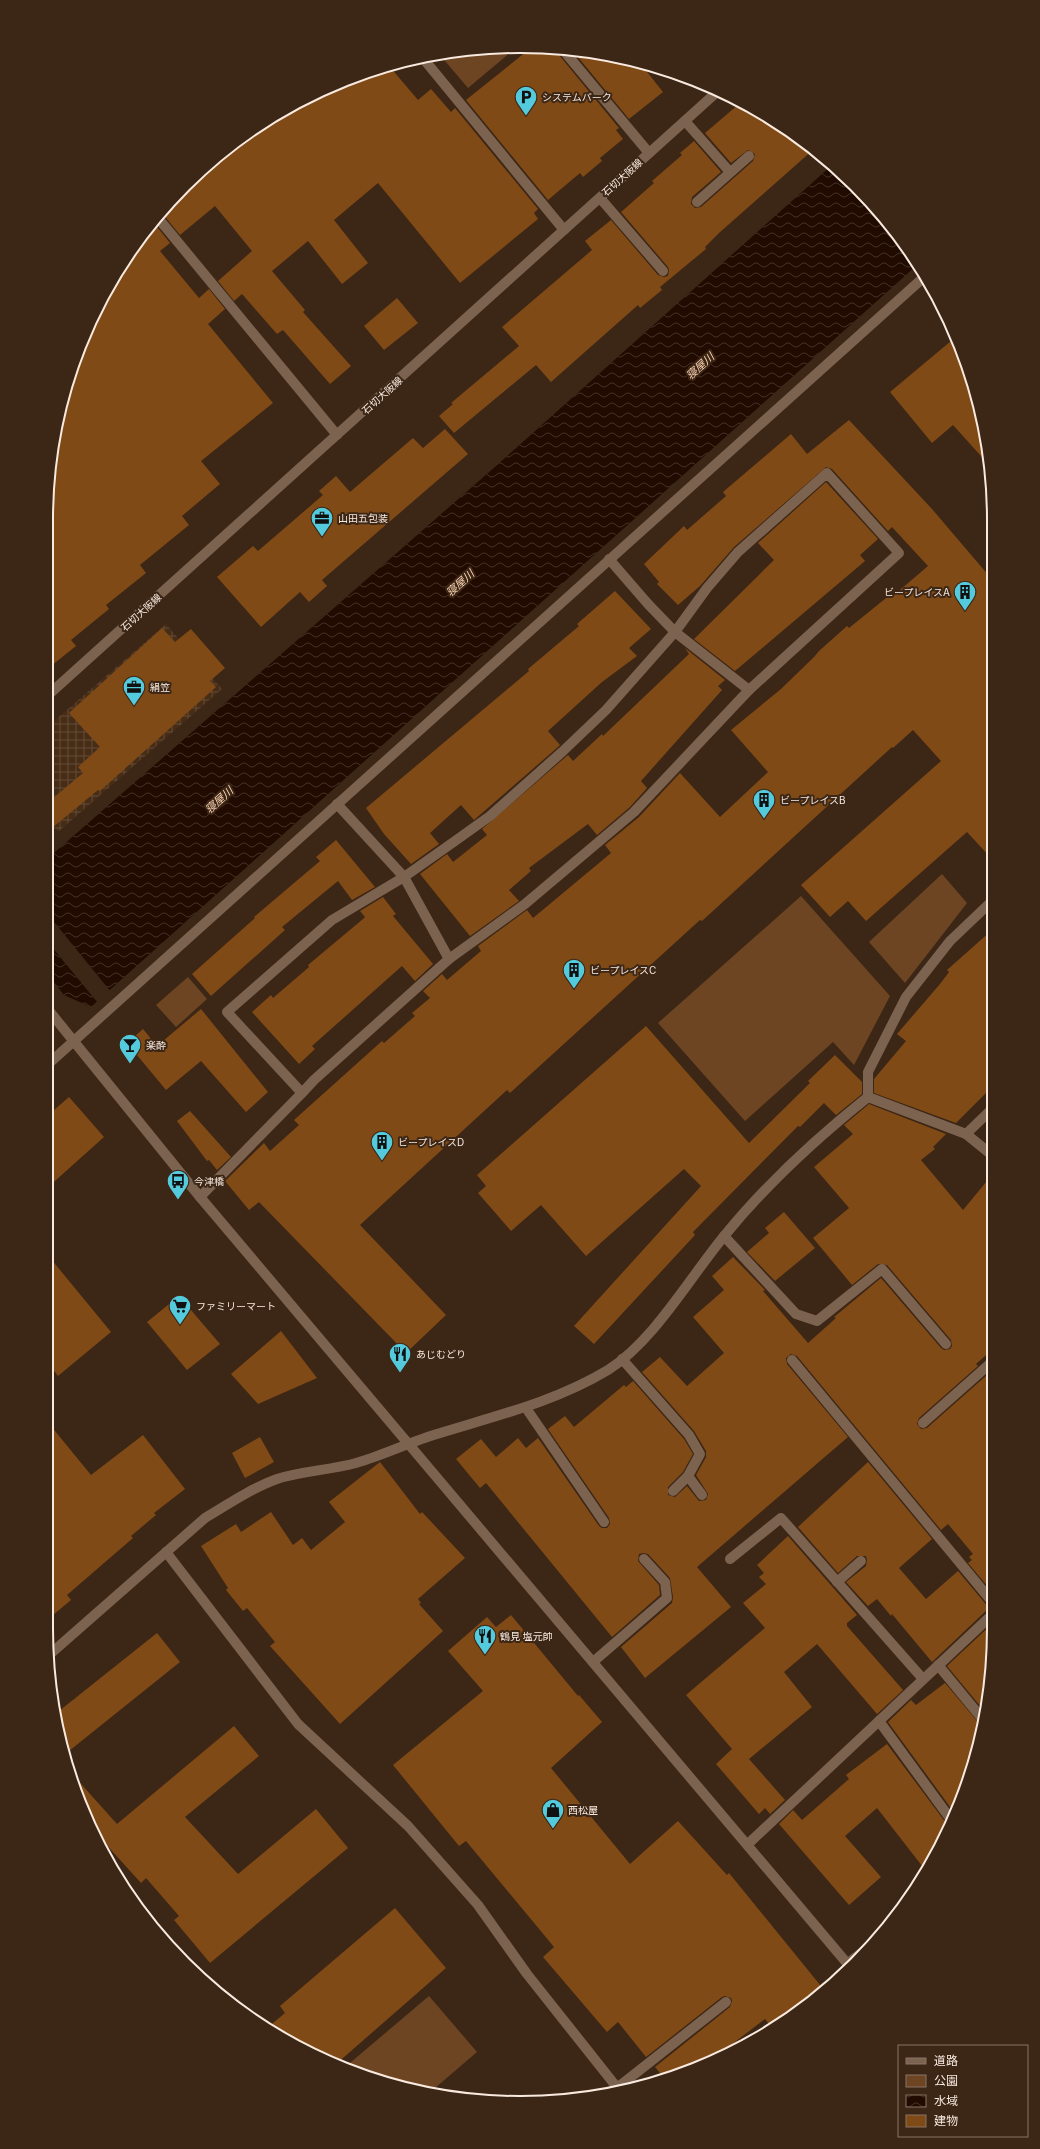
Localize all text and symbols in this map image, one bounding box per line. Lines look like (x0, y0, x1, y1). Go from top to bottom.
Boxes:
parking icon: システムパーク (513, 84, 539, 117)
place label: システムパーク (542, 91, 612, 103)
street label: 石切大阪線 (599, 156, 645, 198)
water label: 寝屋川 (683, 349, 718, 382)
street label: 石切大阪線 (359, 374, 405, 416)
office icon: 山田五包装 (309, 505, 335, 538)
place label: 山田五包装 (338, 512, 388, 524)
water label: 寝屋川 (443, 566, 478, 599)
building icon: ビープレイスA (952, 579, 978, 612)
place label: ビープレイスA (884, 586, 950, 598)
street label: 石切大阪線 (118, 591, 164, 633)
office icon: 絹笠 (121, 674, 147, 707)
place label: 絹笠 (150, 681, 170, 693)
water label: 寝屋川 (202, 783, 237, 816)
building icon: ビープレイスB (751, 787, 777, 820)
place label: ビープレイスB (780, 794, 846, 806)
building icon: ビープレイスC (561, 957, 587, 990)
place label: ビープレイスC (590, 964, 656, 976)
bar icon: 楽酔 (117, 1032, 143, 1065)
place label: 楽酔 (146, 1039, 166, 1051)
building icon: ビープレイスD (369, 1129, 395, 1162)
place label: ビープレイスD (398, 1136, 464, 1148)
bus stop icon: 今津橋 (165, 1168, 191, 1201)
place label: 今津橋 (194, 1175, 224, 1187)
supermarket icon: ファミリーマート (167, 1293, 193, 1326)
place label: ファミリーマート (196, 1300, 276, 1312)
restaurant icon: あじむどり (387, 1341, 413, 1374)
place label: あじむどり (416, 1348, 466, 1360)
restaurant icon: 鶴見 塩元帥 (472, 1623, 498, 1656)
place label: 鶴見 塩元帥 (500, 1630, 553, 1642)
shop icon: 西松屋 (540, 1797, 566, 1830)
place label: 西松屋 (568, 1804, 598, 1816)
legend (898, 2045, 1028, 2137)
text: 道路 (934, 2053, 958, 2068)
text: 公園 (934, 2073, 958, 2088)
text: 水域 (934, 2093, 958, 2108)
text: 建物 (934, 2113, 958, 2128)

